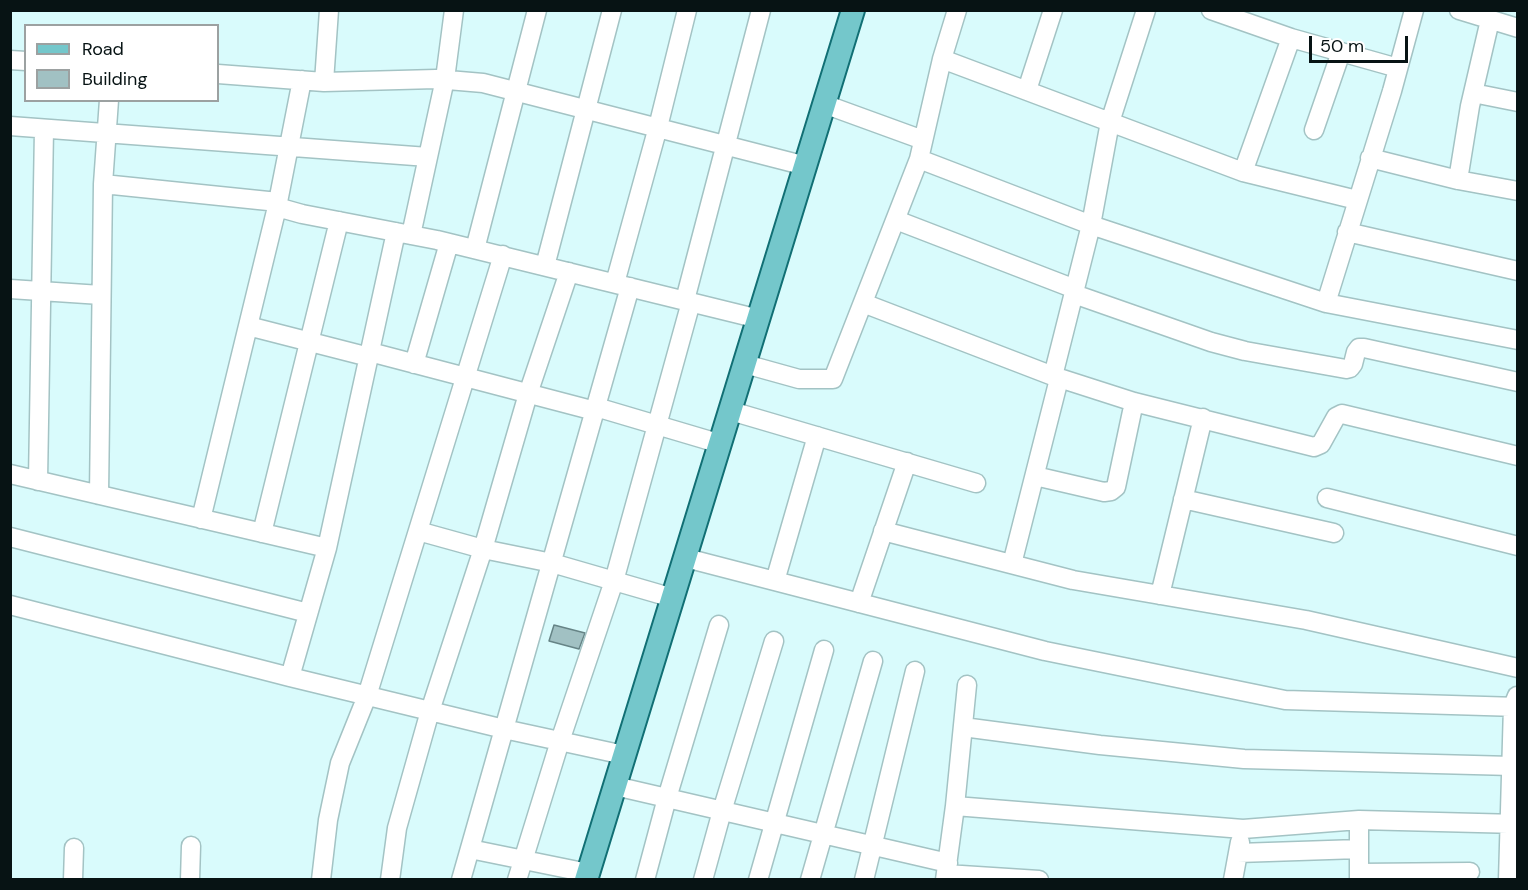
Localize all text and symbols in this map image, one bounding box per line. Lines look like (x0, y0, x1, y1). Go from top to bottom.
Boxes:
legend (24, 24, 219, 102)
scale bar (1312, 24, 1411, 62)
text: 50 m (1320, 34, 1364, 58)
text: Road (82, 37, 124, 61)
text: Building (82, 67, 147, 91)

